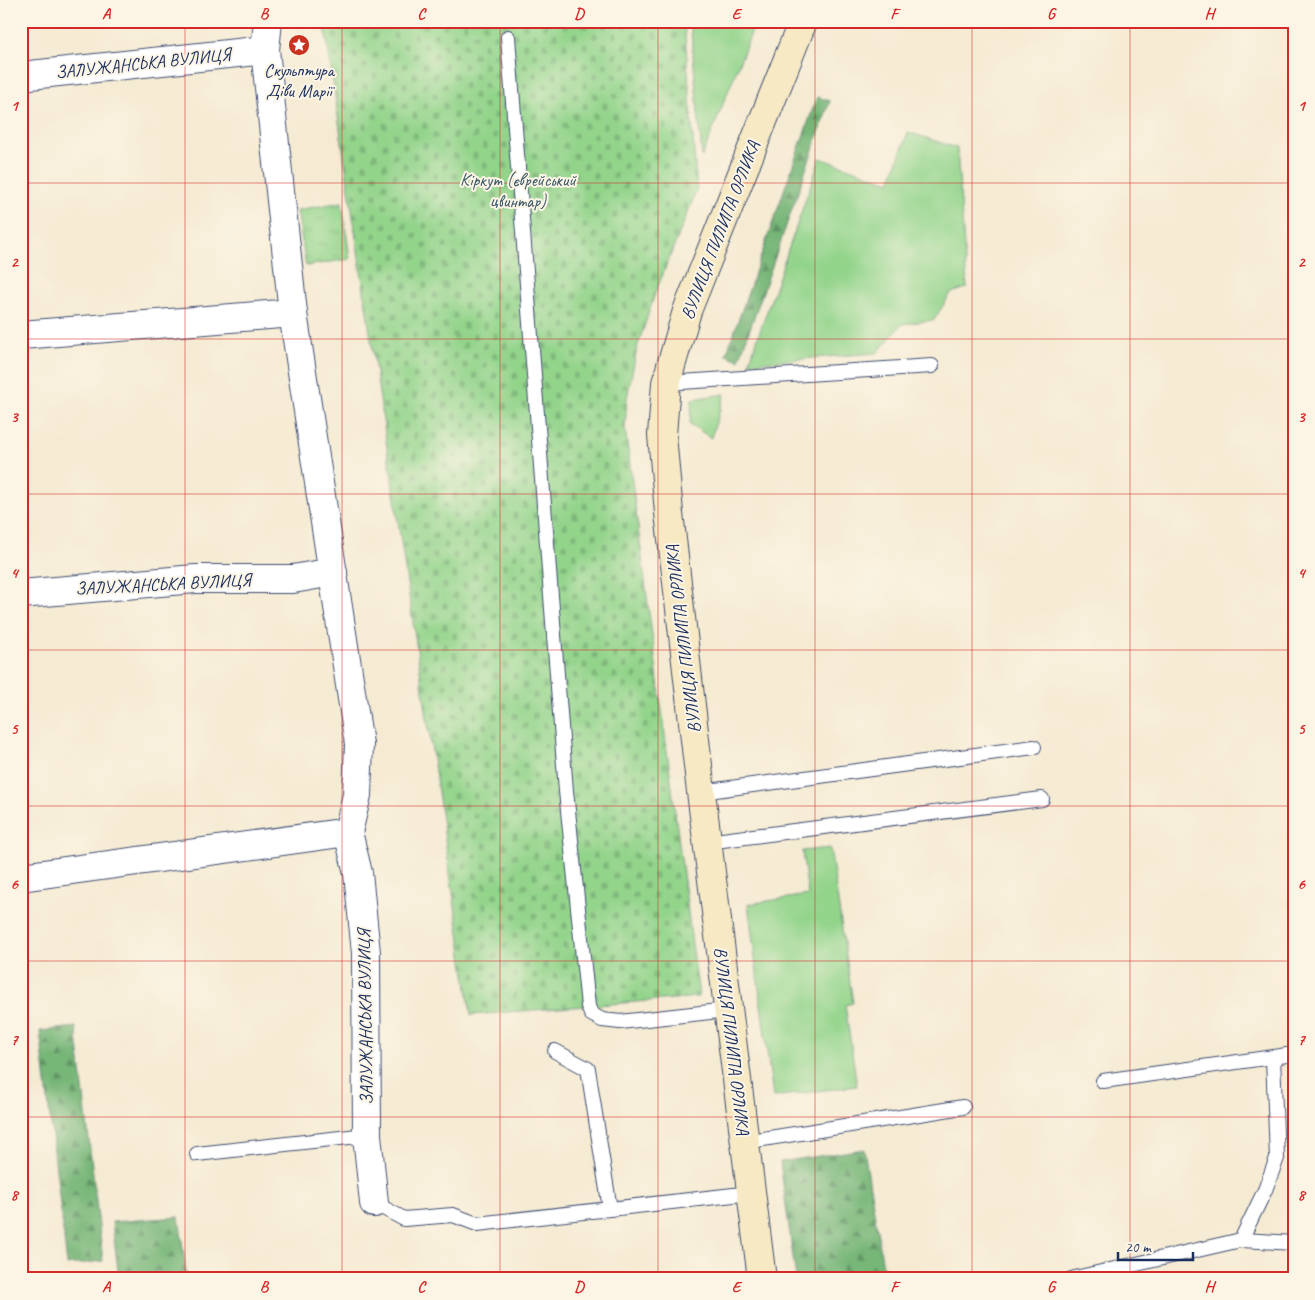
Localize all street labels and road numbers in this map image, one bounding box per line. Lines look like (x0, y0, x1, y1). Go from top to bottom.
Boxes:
street label: ЗАЛУЖАНСЬКА ВУЛИЦЯ (54, 43, 235, 83)
street label: ВУЛИЦЯ ПИЛИПА ОРЛИКА (676, 137, 765, 322)
street label: ВУЛИЦЯ ПИЛИПА ОРЛИКА (660, 543, 705, 734)
street label: ЗАЛУЖАНСЬКА ВУЛИЦЯ (75, 568, 254, 600)
street label: ЗАЛУЖАНСЬКА ВУЛИЦЯ (352, 926, 378, 1105)
street label: ВУЛИЦЯ ПИЛИПА ОРЛИКА (710, 946, 755, 1137)

